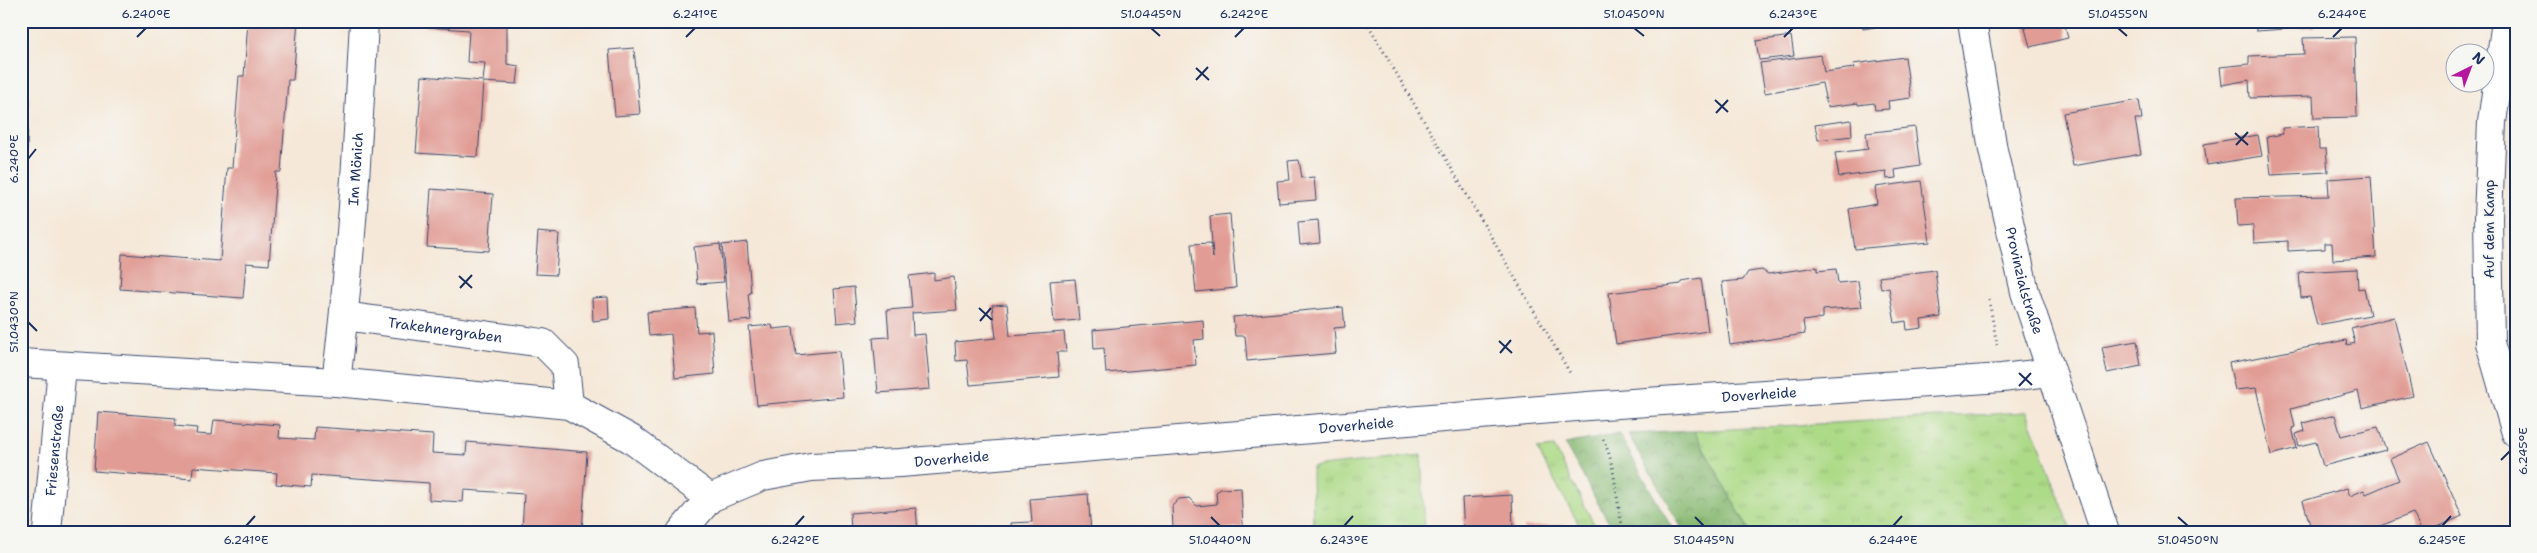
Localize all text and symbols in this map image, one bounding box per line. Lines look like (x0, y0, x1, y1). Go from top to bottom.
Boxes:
text: 6.240°E (121, 6, 171, 22)
text: 6.241°E (672, 6, 718, 22)
text: 51.0445°N (1121, 6, 1181, 22)
text: 6.242°E (1220, 6, 1268, 22)
text: 51.0450°N (1603, 6, 1665, 22)
text: 6.243°E (1769, 6, 1817, 22)
text: 51.0455°N (2088, 6, 2148, 22)
text: 6.244°E (2318, 6, 2366, 22)
north arrow (2444, 42, 2494, 92)
text: N (2469, 48, 2489, 69)
street label: Im Mönich (344, 132, 367, 206)
text: 6.240°E (6, 134, 22, 184)
street label: Auf dem Kamp (2480, 179, 2498, 278)
street label: Provinzialstraße (2002, 225, 2047, 337)
text: 51.0430°N (6, 291, 22, 353)
street label: Trakehnergraben (387, 313, 504, 346)
street label: Doverheide (1721, 383, 1797, 406)
street label: Friesenstraße (41, 404, 68, 497)
street label: Doverheide (1318, 413, 1395, 437)
text: 6.245°E (2515, 427, 2531, 475)
street label: Doverheide (914, 447, 990, 471)
text: 6.241°E (223, 532, 269, 548)
text: 6.242°E (771, 532, 819, 548)
text: 51.0440°N (1189, 532, 1251, 548)
text: 6.243°E (1320, 532, 1368, 548)
text: 51.0445°N (1674, 532, 1734, 548)
text: 6.244°E (1869, 532, 1917, 548)
text: 51.0450°N (2157, 532, 2219, 548)
text: 6.245°E (2418, 532, 2466, 548)

